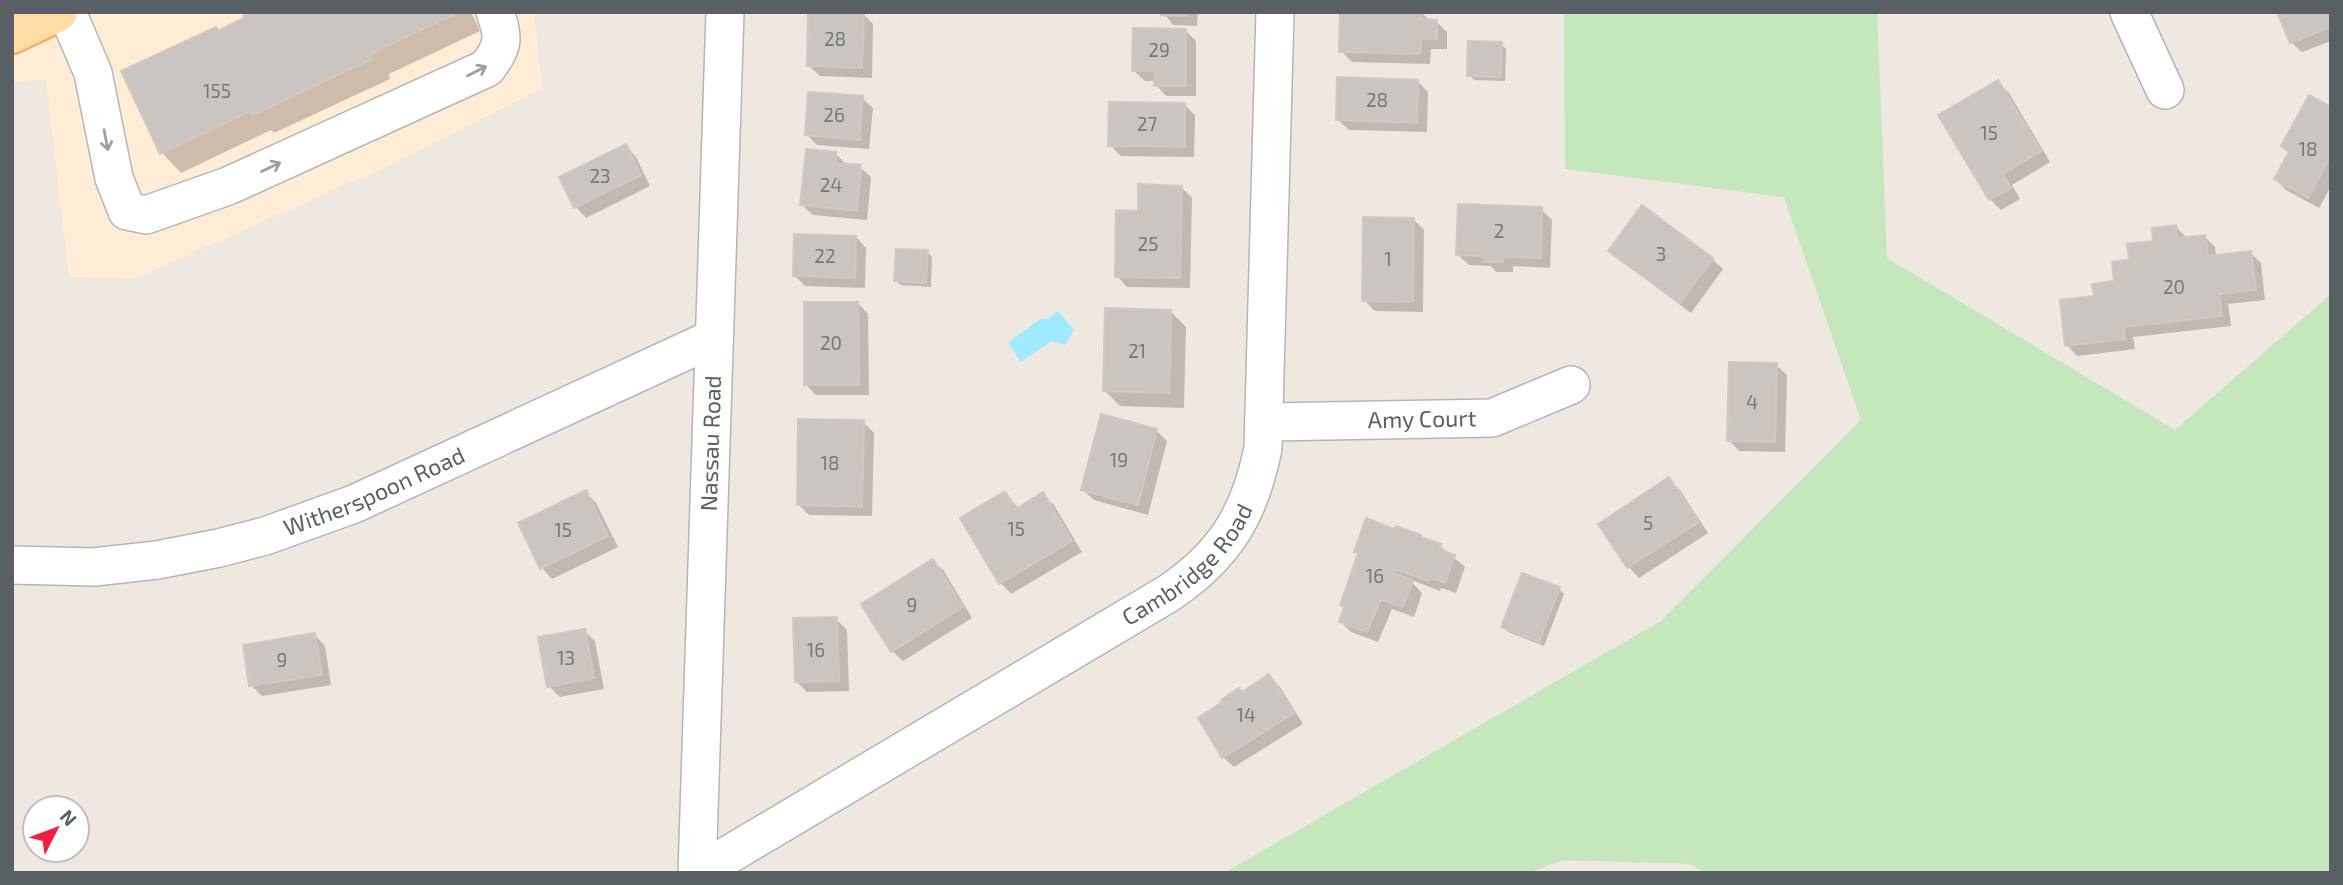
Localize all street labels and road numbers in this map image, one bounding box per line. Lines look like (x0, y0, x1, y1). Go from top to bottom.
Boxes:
street label: Nassau Road (694, 375, 726, 512)
street label: Amy Court (1367, 403, 1477, 433)
street label: Witherspoon Road (280, 440, 469, 541)
street label: Cambridge Road (1116, 499, 1258, 631)

